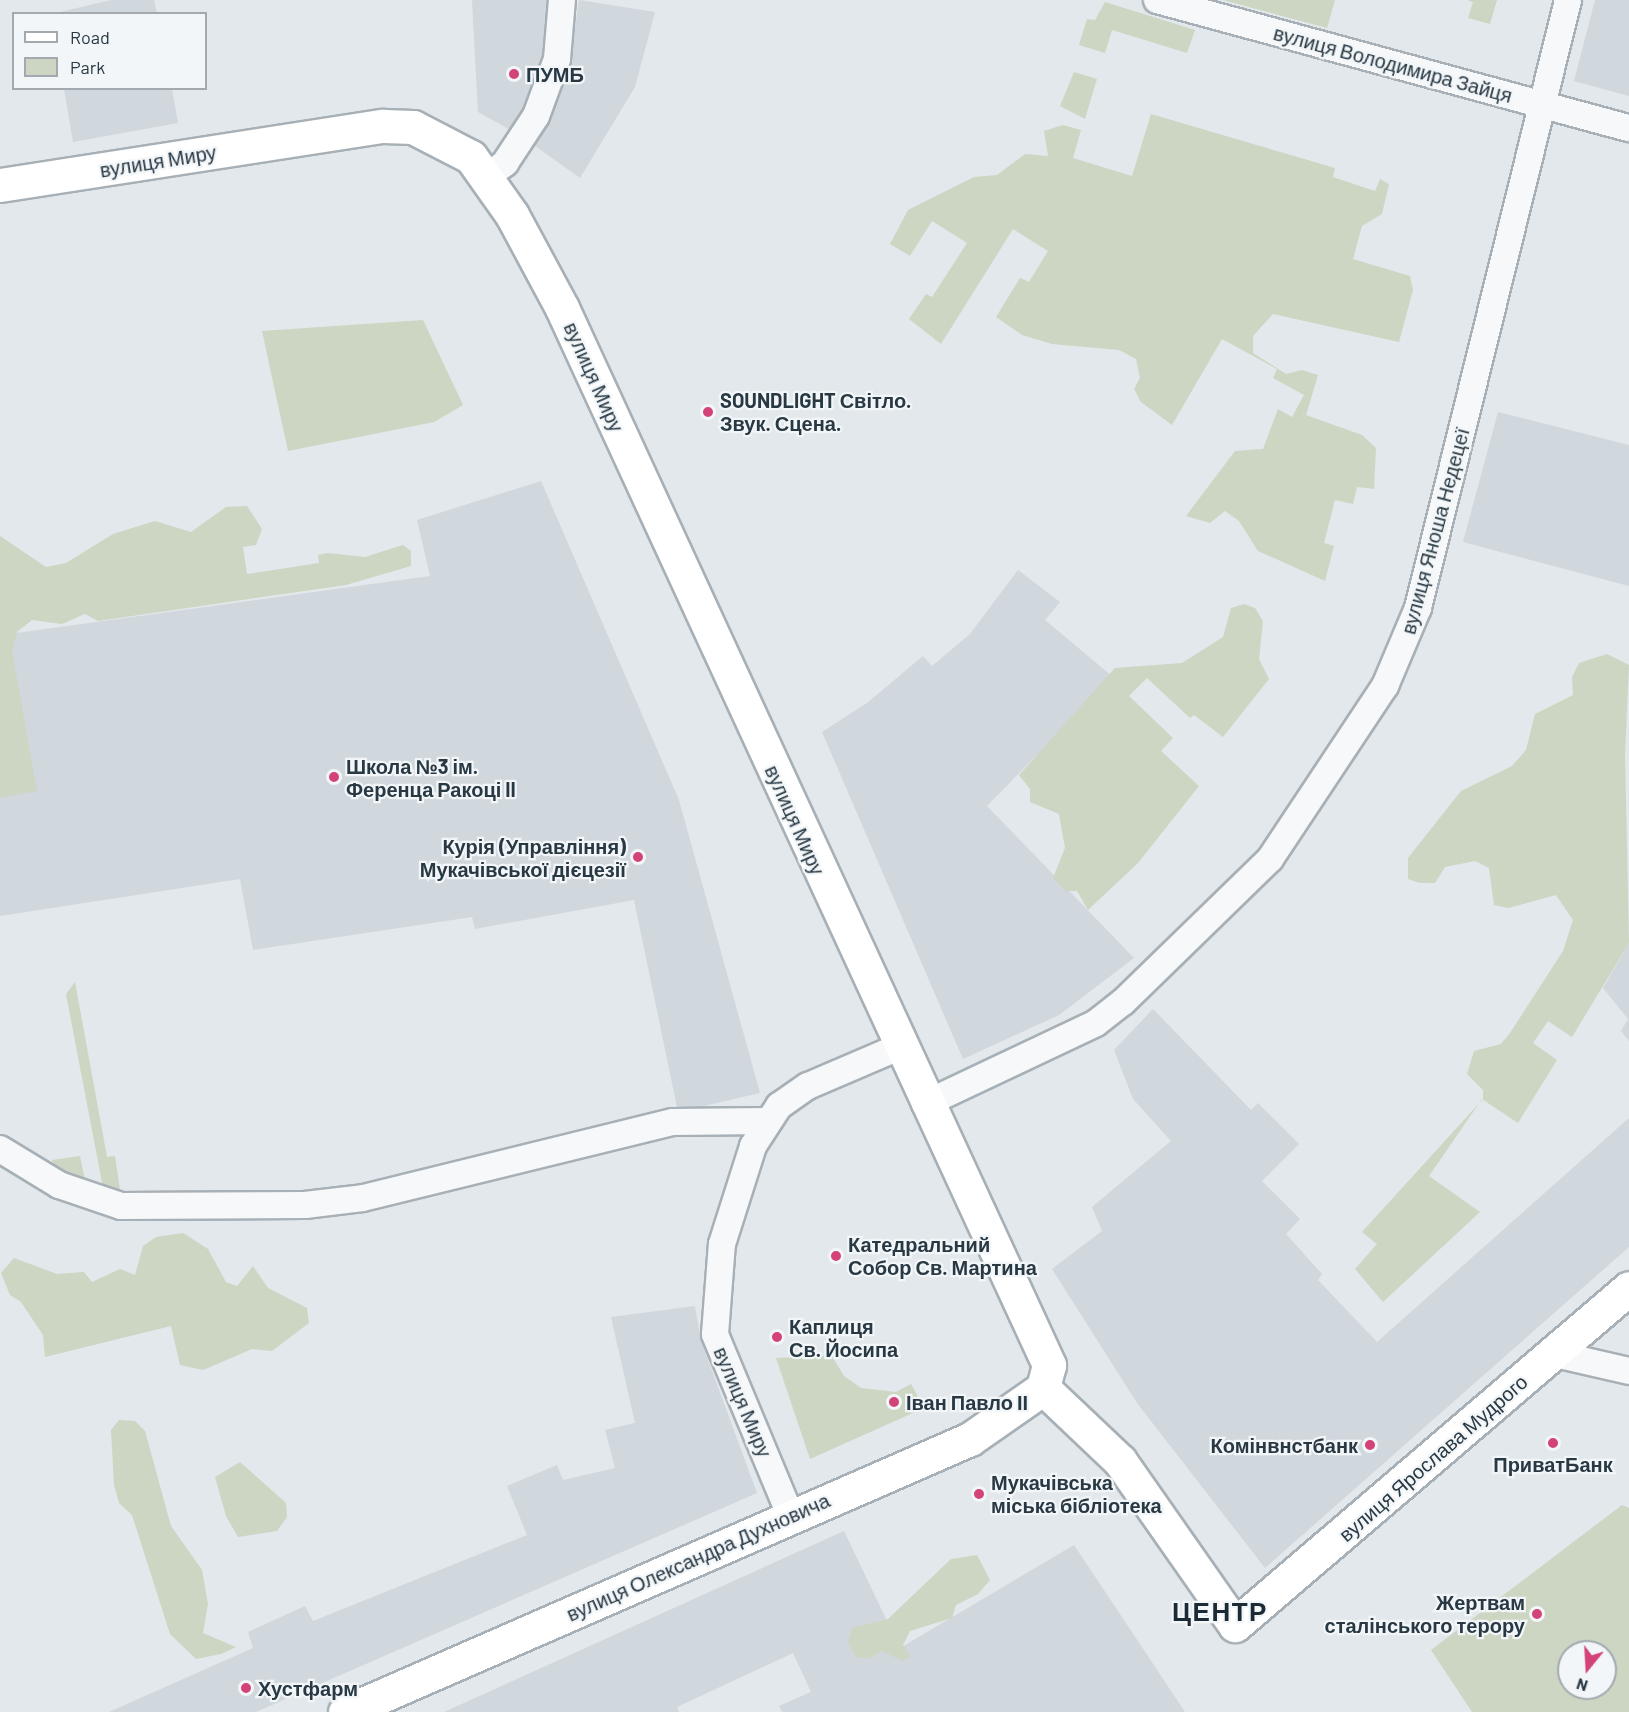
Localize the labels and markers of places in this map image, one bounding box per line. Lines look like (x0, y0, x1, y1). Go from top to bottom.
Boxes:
place label: ПУМБ (526, 62, 584, 86)
marker: ПУМБ (507, 67, 521, 81)
place label: SOUNDLIGHT Світло. Звук. Сцена. (720, 388, 912, 435)
marker: SOUNDLIGHT Світло. Звук. Сцена. (701, 405, 715, 419)
place label: Школа №3 ім. Ференца Ракоці II (346, 754, 516, 801)
marker: Школа №3 ім. Ференца Ракоці II (327, 770, 341, 784)
place label: Курія (Управління) Мукачівської дієцезії (420, 834, 626, 881)
marker: Курія (Управління) Мукачівської дієцезії (631, 850, 645, 864)
place label: Катедральний Собор Св. Мартина (848, 1232, 1037, 1279)
marker: Катедральний Собор Св. Мартина (829, 1249, 843, 1263)
place label: Каплиця Св. Йосипа (789, 1314, 898, 1361)
marker: Каплиця Св. Йосипа (770, 1330, 784, 1344)
place label: Іван Павло ІІ (906, 1390, 1028, 1414)
marker: Іван Павло ІІ (887, 1395, 901, 1409)
place label: Комінвнстбанк (1211, 1433, 1358, 1457)
marker: ПриватБанк (1546, 1436, 1560, 1450)
marker: Комінвнстбанк (1363, 1438, 1377, 1452)
place label: ПриватБанк (1493, 1452, 1613, 1476)
place label: Мукачівська міська бібліотека (991, 1470, 1162, 1517)
marker: Мукачівська міська бібліотека (972, 1487, 986, 1501)
place label: Жертвам сталінського терору (1325, 1590, 1525, 1637)
marker: Жертвам сталінського терору (1530, 1607, 1544, 1621)
place label: Хустфарм (258, 1676, 358, 1700)
marker: Хустфарм (239, 1681, 253, 1695)

